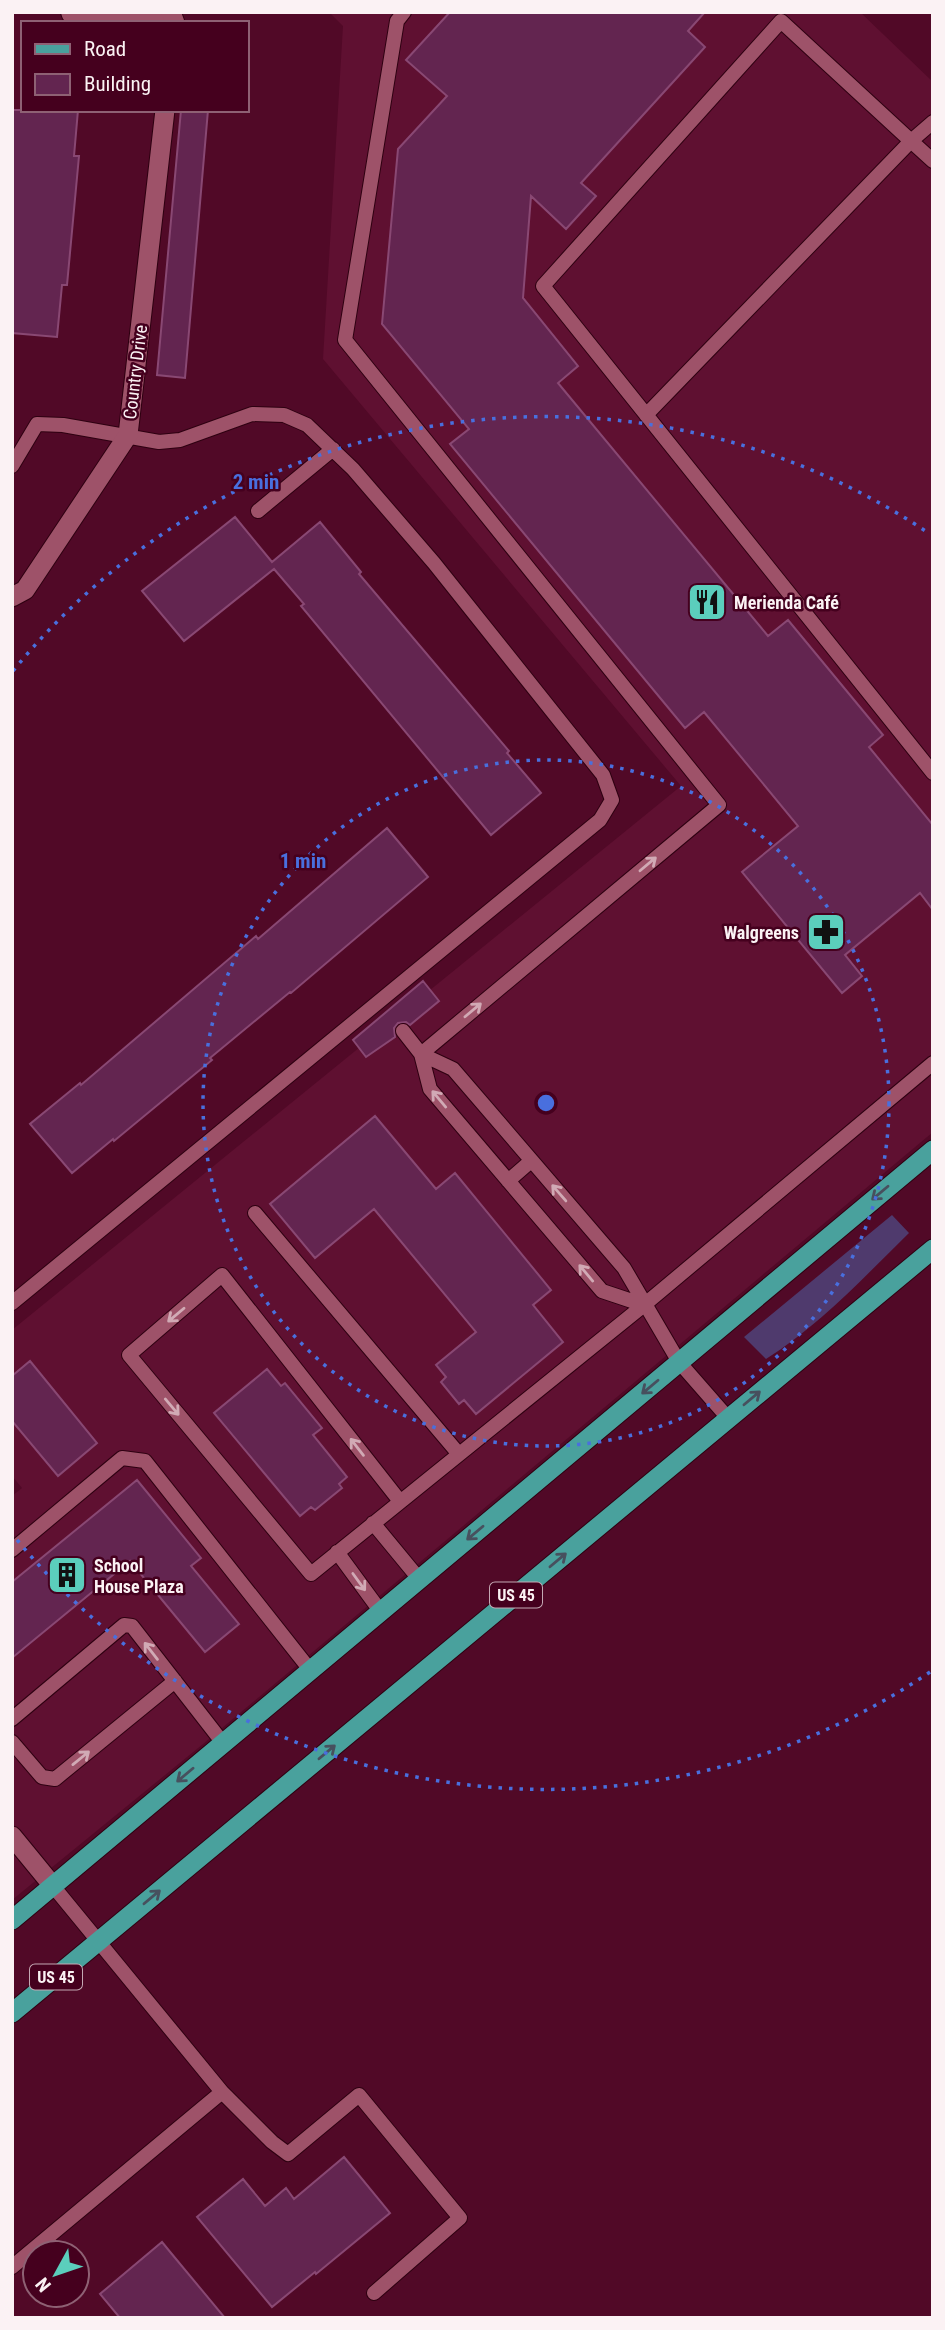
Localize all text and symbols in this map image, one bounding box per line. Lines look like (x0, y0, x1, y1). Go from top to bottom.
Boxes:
legend (21, 21, 248, 112)
text: Road (84, 37, 126, 61)
text: Building (84, 72, 151, 96)
street label: Country Drive (119, 323, 151, 421)
text: 2 min (233, 470, 279, 494)
restaurant icon: Merienda Café (686, 581, 728, 623)
place label: Merienda Café (734, 592, 839, 613)
text: 1 min (280, 849, 326, 873)
one-way arrow (639, 857, 657, 873)
pharmacy icon: Walgreens (805, 911, 847, 953)
place label: Walgreens (724, 922, 799, 943)
one-way arrow (464, 1002, 482, 1018)
one-way arrow (431, 1090, 447, 1108)
centre of rings (534, 1091, 558, 1115)
one-way arrow (551, 1184, 567, 1202)
one-way arrow (872, 1186, 890, 1201)
one-way arrow (578, 1264, 594, 1282)
one-way arrow (167, 1307, 185, 1323)
one-way arrow (641, 1379, 659, 1395)
one-way arrow (742, 1391, 760, 1406)
one-way arrow (165, 1398, 180, 1416)
one-way arrow (350, 1438, 365, 1456)
one-way arrow (467, 1525, 485, 1541)
one-way arrow (549, 1552, 567, 1567)
building icon: School House Plaza (46, 1554, 88, 1596)
place label: School House Plaza (94, 1555, 184, 1597)
one-way arrow (352, 1572, 366, 1591)
road number: US 45 (490, 1582, 542, 1608)
one-way arrow (144, 1642, 159, 1661)
one-way arrow (317, 1744, 335, 1760)
one-way arrow (72, 1750, 90, 1766)
one-way arrow (177, 1767, 195, 1783)
one-way arrow (142, 1889, 160, 1905)
road number: US 45 (30, 1965, 82, 1990)
north arrow (21, 2239, 91, 2309)
text: N (31, 2273, 56, 2296)

